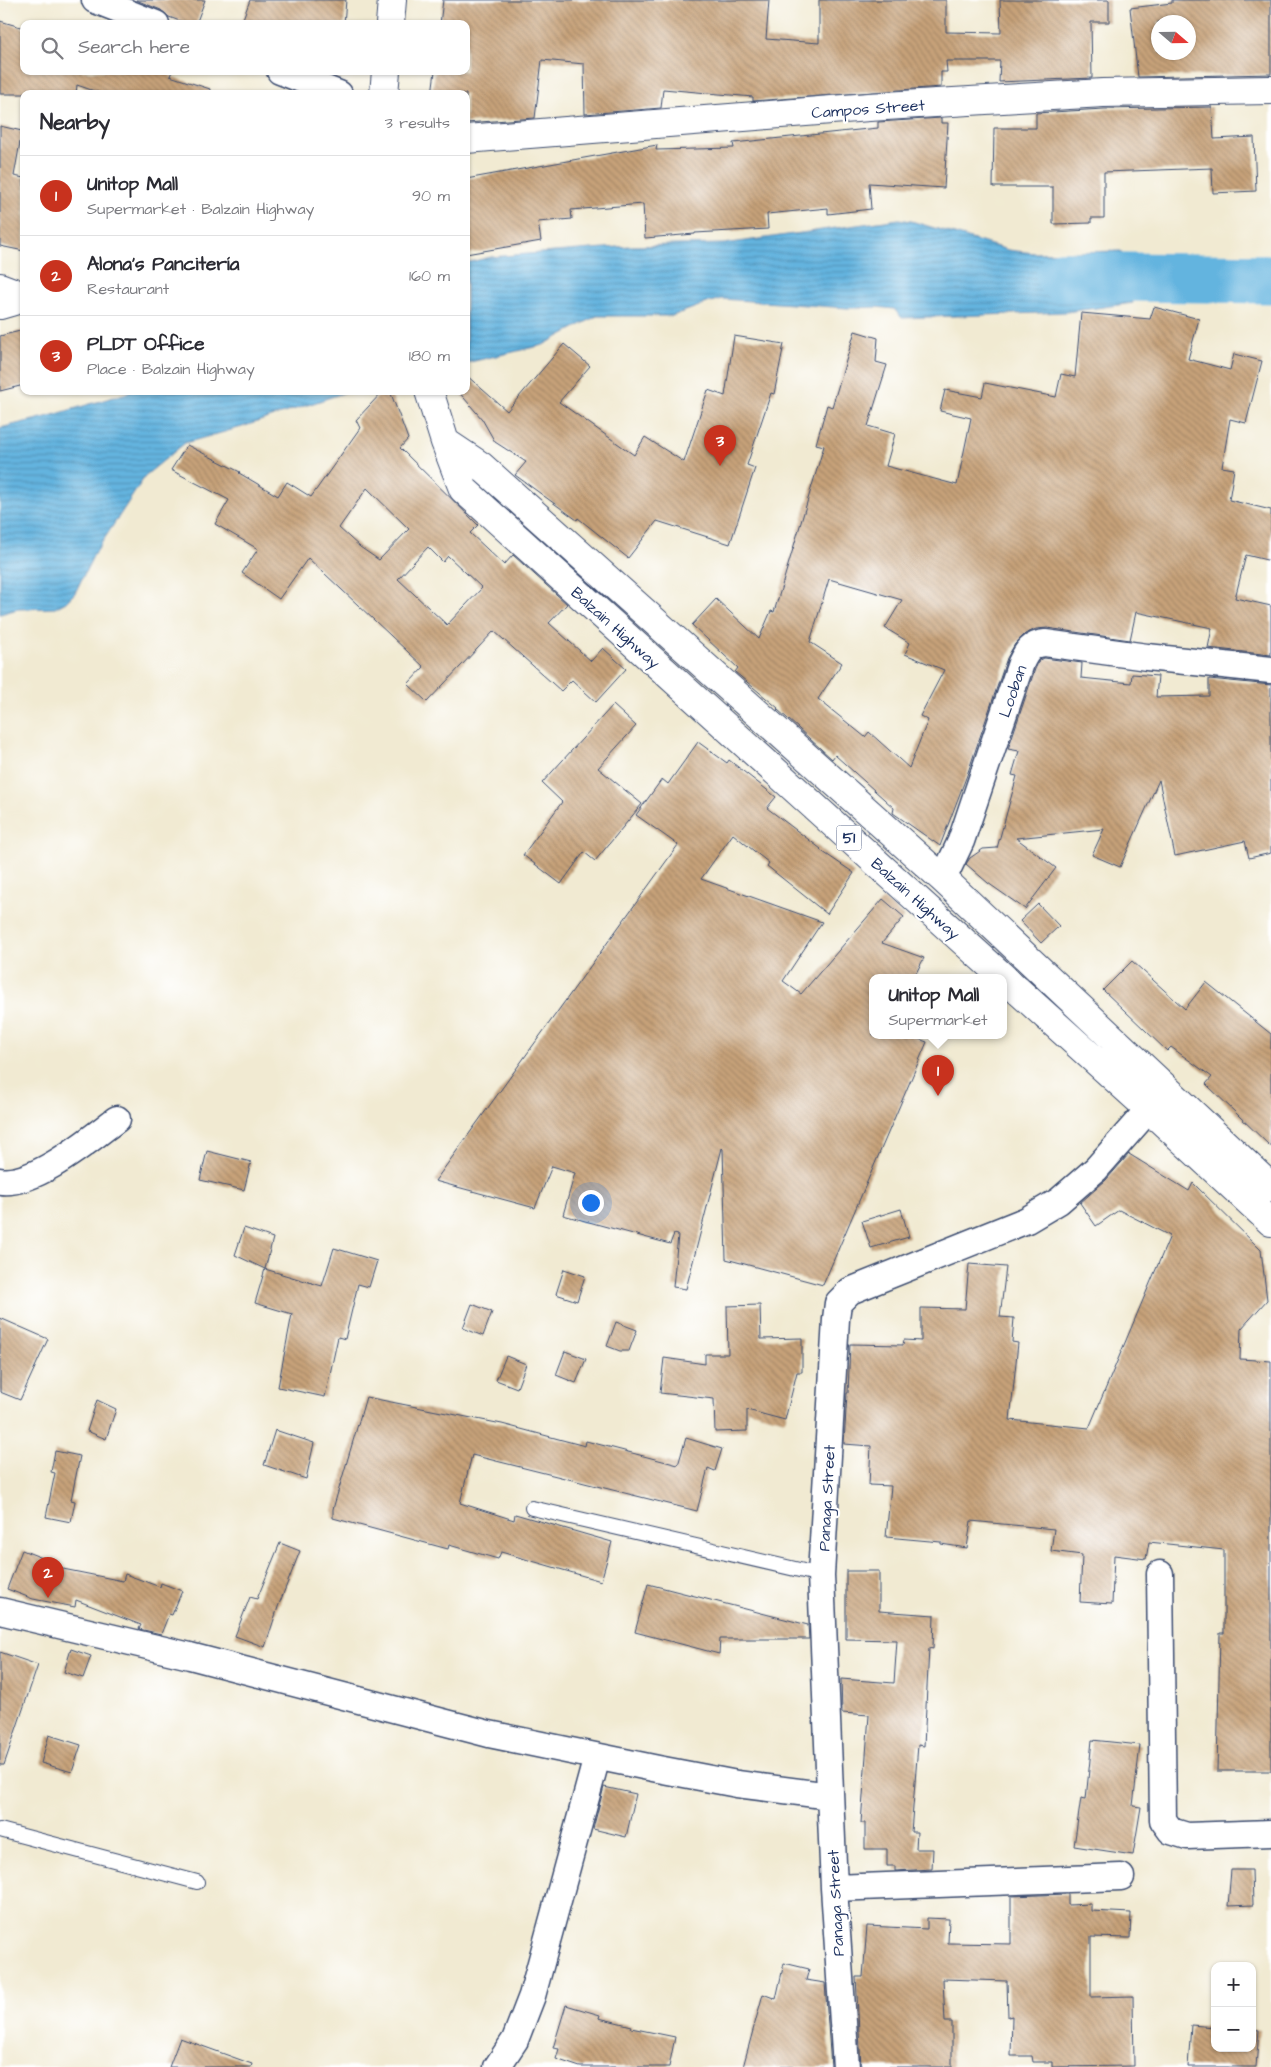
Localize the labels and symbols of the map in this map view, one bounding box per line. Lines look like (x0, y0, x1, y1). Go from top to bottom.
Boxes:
north arrow (1151, 15, 1196, 60)
street label: Campos Street (811, 94, 926, 124)
pin: 3 (704, 425, 736, 466)
street label: Balzain Highway (565, 582, 665, 675)
street label: Looban (994, 662, 1032, 721)
road number: 51 (836, 826, 862, 850)
street label: Balzain Highway (865, 853, 965, 946)
pin: 1 (922, 1055, 954, 1096)
your location (578, 1190, 604, 1216)
street label: Panaga Street (813, 1444, 842, 1552)
pin: 2 (32, 1557, 64, 1598)
street label: Panaga Street (822, 1849, 851, 1957)

